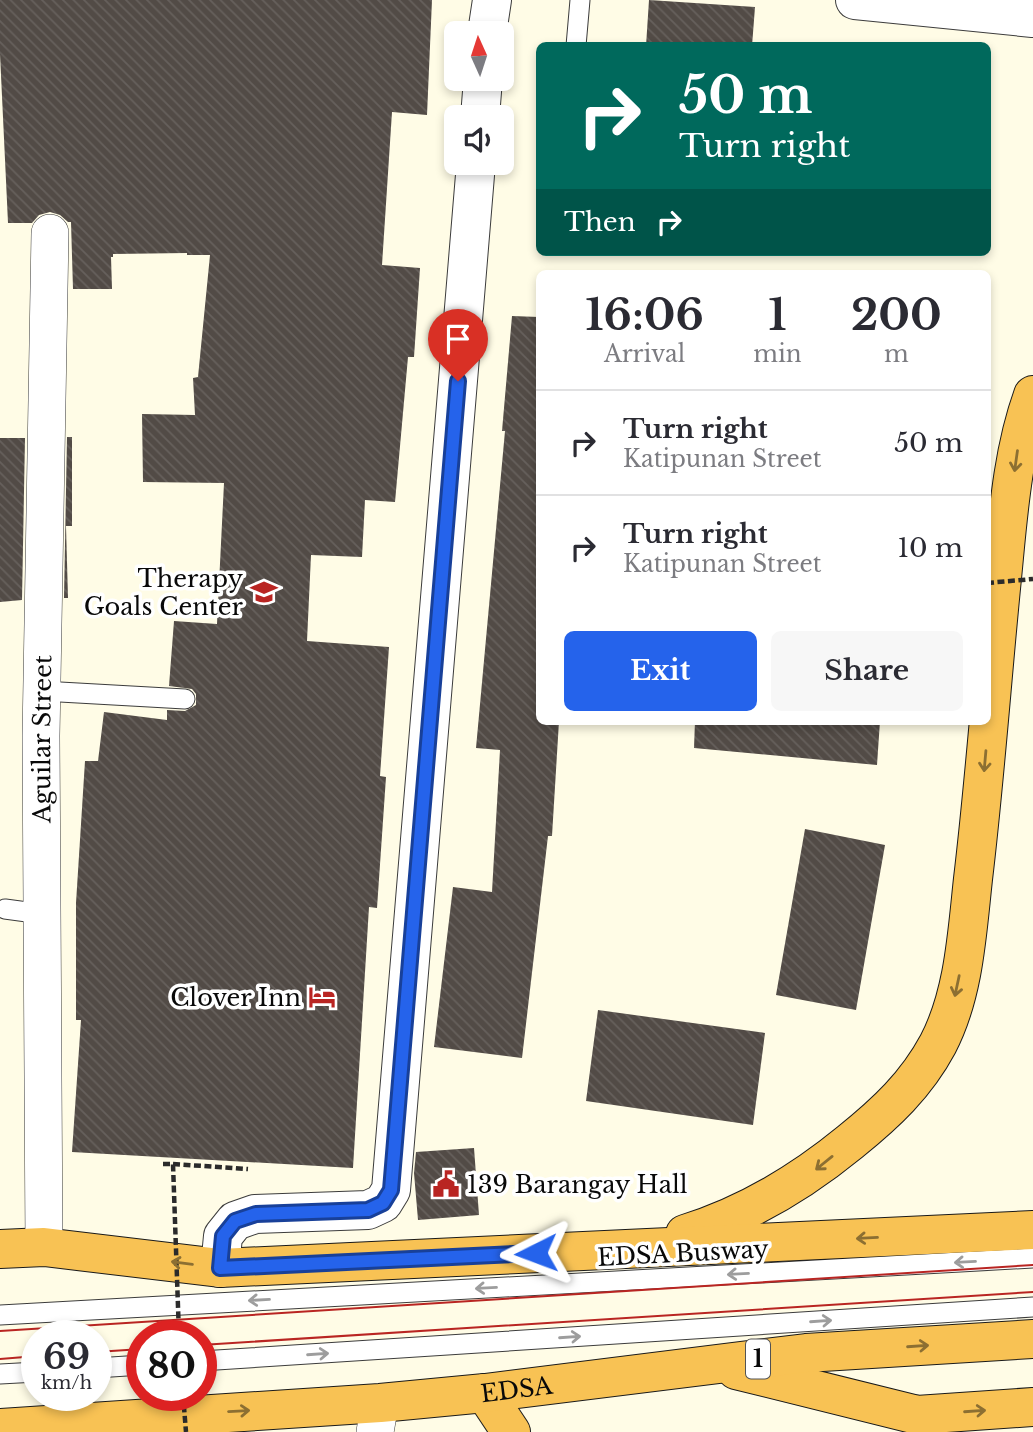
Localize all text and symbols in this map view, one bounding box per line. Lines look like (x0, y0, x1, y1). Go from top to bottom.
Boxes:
north arrow (444, 21, 514, 91)
map controls (444, 21, 514, 175)
text: 50 m (679, 65, 812, 126)
icon: right (564, 70, 655, 161)
button: sound (444, 105, 514, 175)
text: Turn right (679, 126, 850, 166)
icon: right (650, 203, 688, 241)
text: Then (564, 206, 636, 238)
text: 16:06 (585, 289, 704, 341)
text: 1 (768, 289, 787, 341)
text: 200 (851, 289, 942, 341)
pin (428, 309, 488, 381)
icon: arrive (439, 320, 477, 358)
text: Arrival (604, 340, 685, 368)
text: min (753, 340, 802, 368)
text: m (884, 340, 909, 368)
text: Turn right (623, 413, 768, 445)
icon: right (564, 424, 602, 462)
text: 50 m (894, 427, 963, 459)
text: Katipunan Street (623, 445, 821, 473)
one-way arrow (1010, 450, 1023, 472)
text: Turn right (623, 518, 768, 550)
icon: right (564, 529, 602, 567)
text: 10 m (897, 532, 963, 564)
text: Katipunan Street (623, 550, 821, 578)
place label: Therapy Goals Center (84, 564, 244, 621)
school or university icon: Therapy Goals Center (249, 577, 279, 607)
button: Exit (564, 631, 757, 711)
button: Share (771, 631, 963, 711)
street label: Aguilar Street (26, 655, 57, 824)
one-way arrow (978, 749, 991, 772)
one-way arrow (949, 974, 963, 997)
hotel icon: Clover Inn (307, 982, 337, 1012)
place label: Clover Inn (170, 983, 301, 1012)
one-way arrow (815, 1155, 833, 1171)
public building icon: 139 Barangay Hall (431, 1169, 461, 1199)
place label: 139 Barangay Hall (467, 1170, 688, 1199)
position arrow (499, 1216, 573, 1290)
one-way arrow (856, 1231, 879, 1244)
street label: EDSA Busway (597, 1234, 770, 1272)
one-way arrow (954, 1255, 977, 1268)
one-way arrow (171, 1257, 194, 1270)
one-way arrow (727, 1268, 749, 1281)
one-way arrow (475, 1282, 498, 1295)
one-way arrow (248, 1294, 271, 1307)
one-way arrow (809, 1314, 832, 1327)
speed limit sign: 80 (126, 1320, 217, 1411)
one-way arrow (558, 1330, 580, 1343)
text: 69 (43, 1335, 90, 1378)
one-way arrow (906, 1339, 928, 1352)
road number: 1 (746, 1340, 770, 1378)
one-way arrow (306, 1347, 329, 1360)
street label: EDSA (479, 1370, 555, 1408)
text: km/h (41, 1372, 92, 1394)
one-way arrow (227, 1404, 250, 1417)
one-way arrow (963, 1404, 986, 1417)

